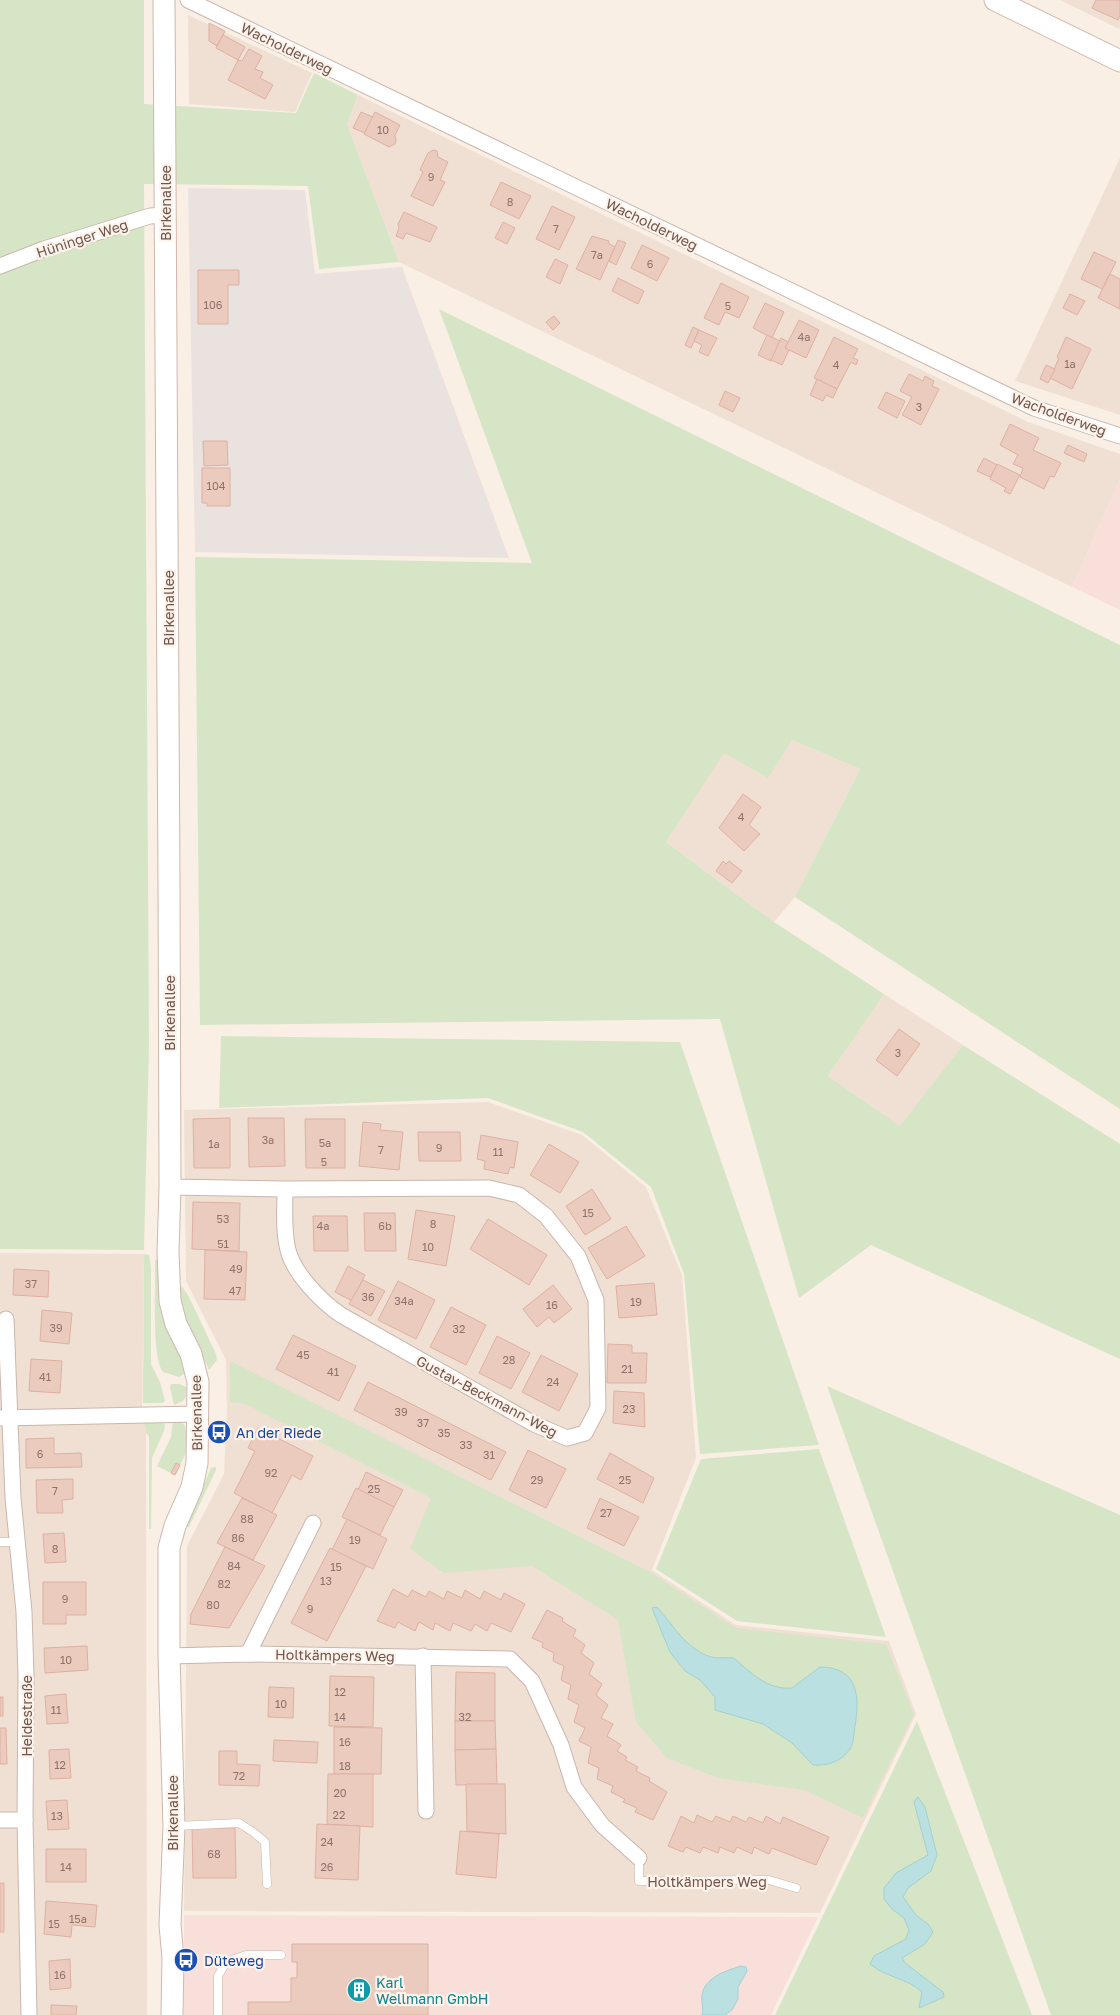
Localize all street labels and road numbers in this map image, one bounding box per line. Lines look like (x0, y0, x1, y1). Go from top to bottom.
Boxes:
street label: Wacholderweg (238, 18, 336, 78)
street label: Birkenallee (157, 165, 174, 241)
street label: Wacholderweg (603, 194, 701, 254)
street label: Hüninger Weg (34, 215, 130, 261)
street label: Wacholderweg (1009, 389, 1109, 439)
street label: Birkenallee (160, 570, 177, 646)
street label: Birkenallee (161, 975, 178, 1051)
street label: Gustav-Beckmann-Weg (414, 1352, 560, 1440)
street label: Birkenallee (187, 1375, 205, 1451)
street label: Holtkämpers Weg (275, 1645, 395, 1665)
street label: Heidestraße (18, 1675, 35, 1757)
street label: Birkenallee (164, 1775, 181, 1851)
street label: Holtkämpers Weg (647, 1873, 767, 1890)

